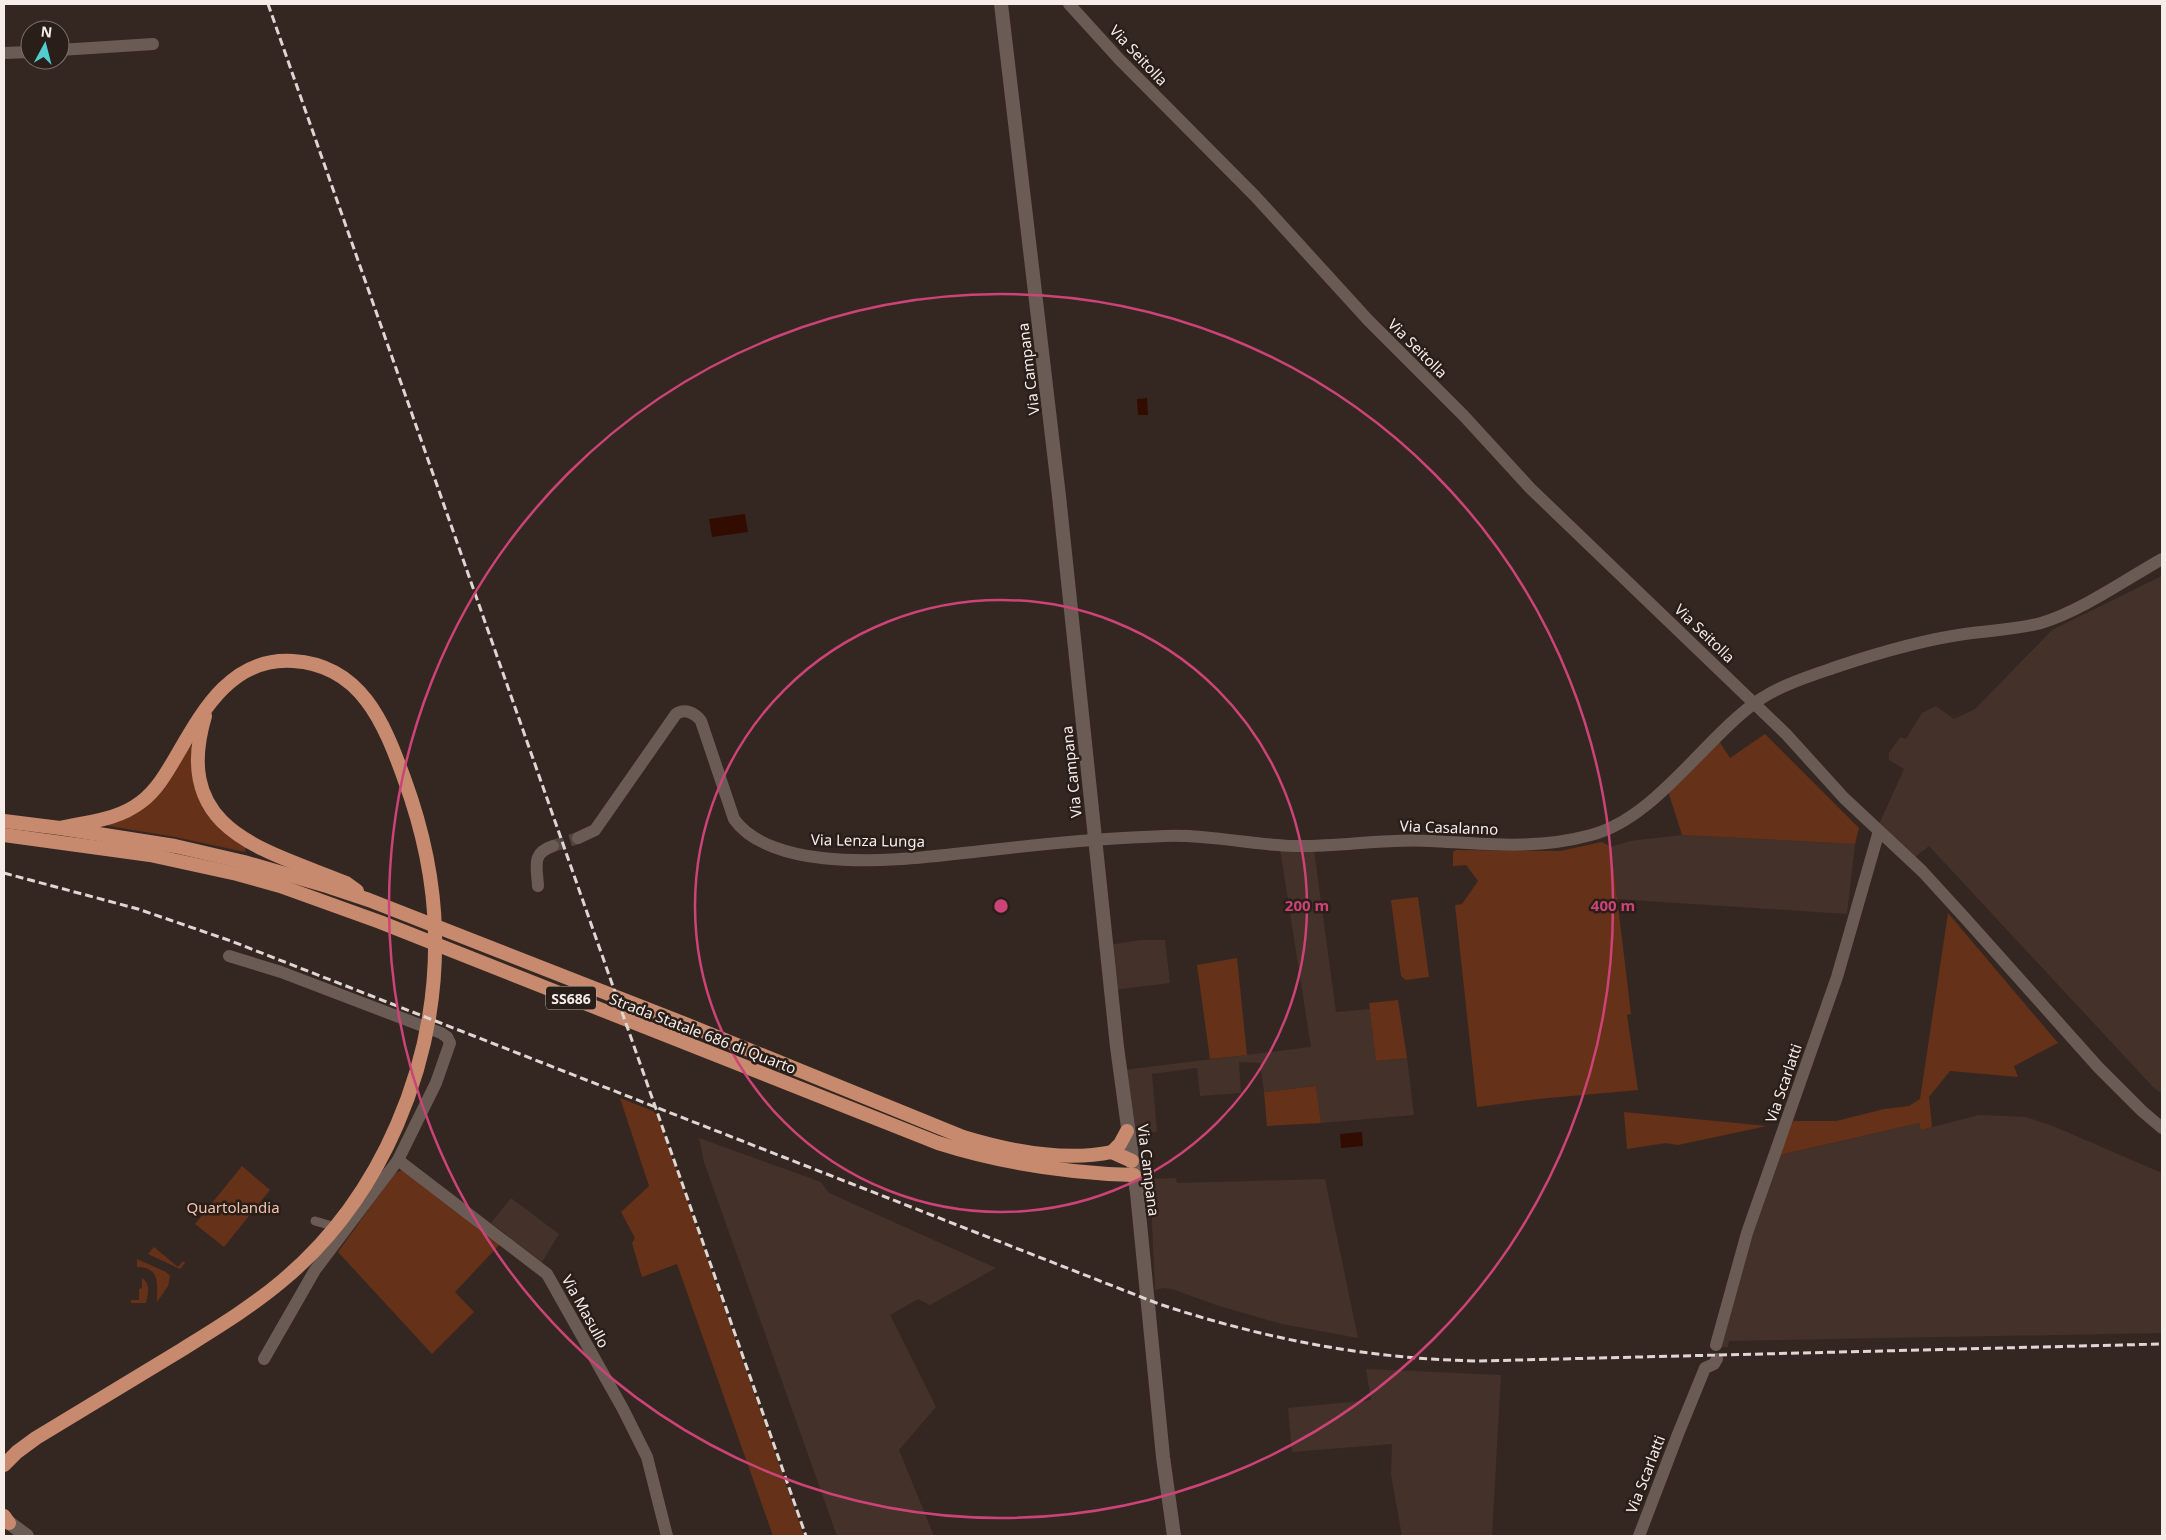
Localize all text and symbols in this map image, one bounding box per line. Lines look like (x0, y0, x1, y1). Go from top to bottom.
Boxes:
north arrow (20, 20, 70, 70)
street label: Via Seitolla (1106, 20, 1172, 90)
text: N (40, 21, 53, 42)
street label: Via Seitolla (1384, 314, 1452, 382)
street label: Via Campana (1012, 322, 1044, 416)
street label: Via Seitolla (1671, 599, 1739, 667)
street label: Via Campana (1056, 725, 1086, 819)
street label: Via Casalanno (1399, 815, 1499, 839)
street label: Via Lenza Lunga (811, 829, 925, 851)
text: 200 m (1285, 895, 1329, 915)
text: 400 m (1591, 895, 1635, 915)
centre of rings (992, 897, 1010, 915)
road number: SS686 (546, 986, 596, 1010)
street label: Strada Statale 686 di Quarto (607, 988, 799, 1078)
street label: Via Scarlatti (1760, 1041, 1806, 1125)
street label: Via Campana (1133, 1123, 1165, 1217)
park label: Quartolandia (186, 1197, 280, 1217)
street label: Via Masullo (558, 1271, 614, 1351)
street label: Via Scarlatti (1621, 1432, 1669, 1516)

